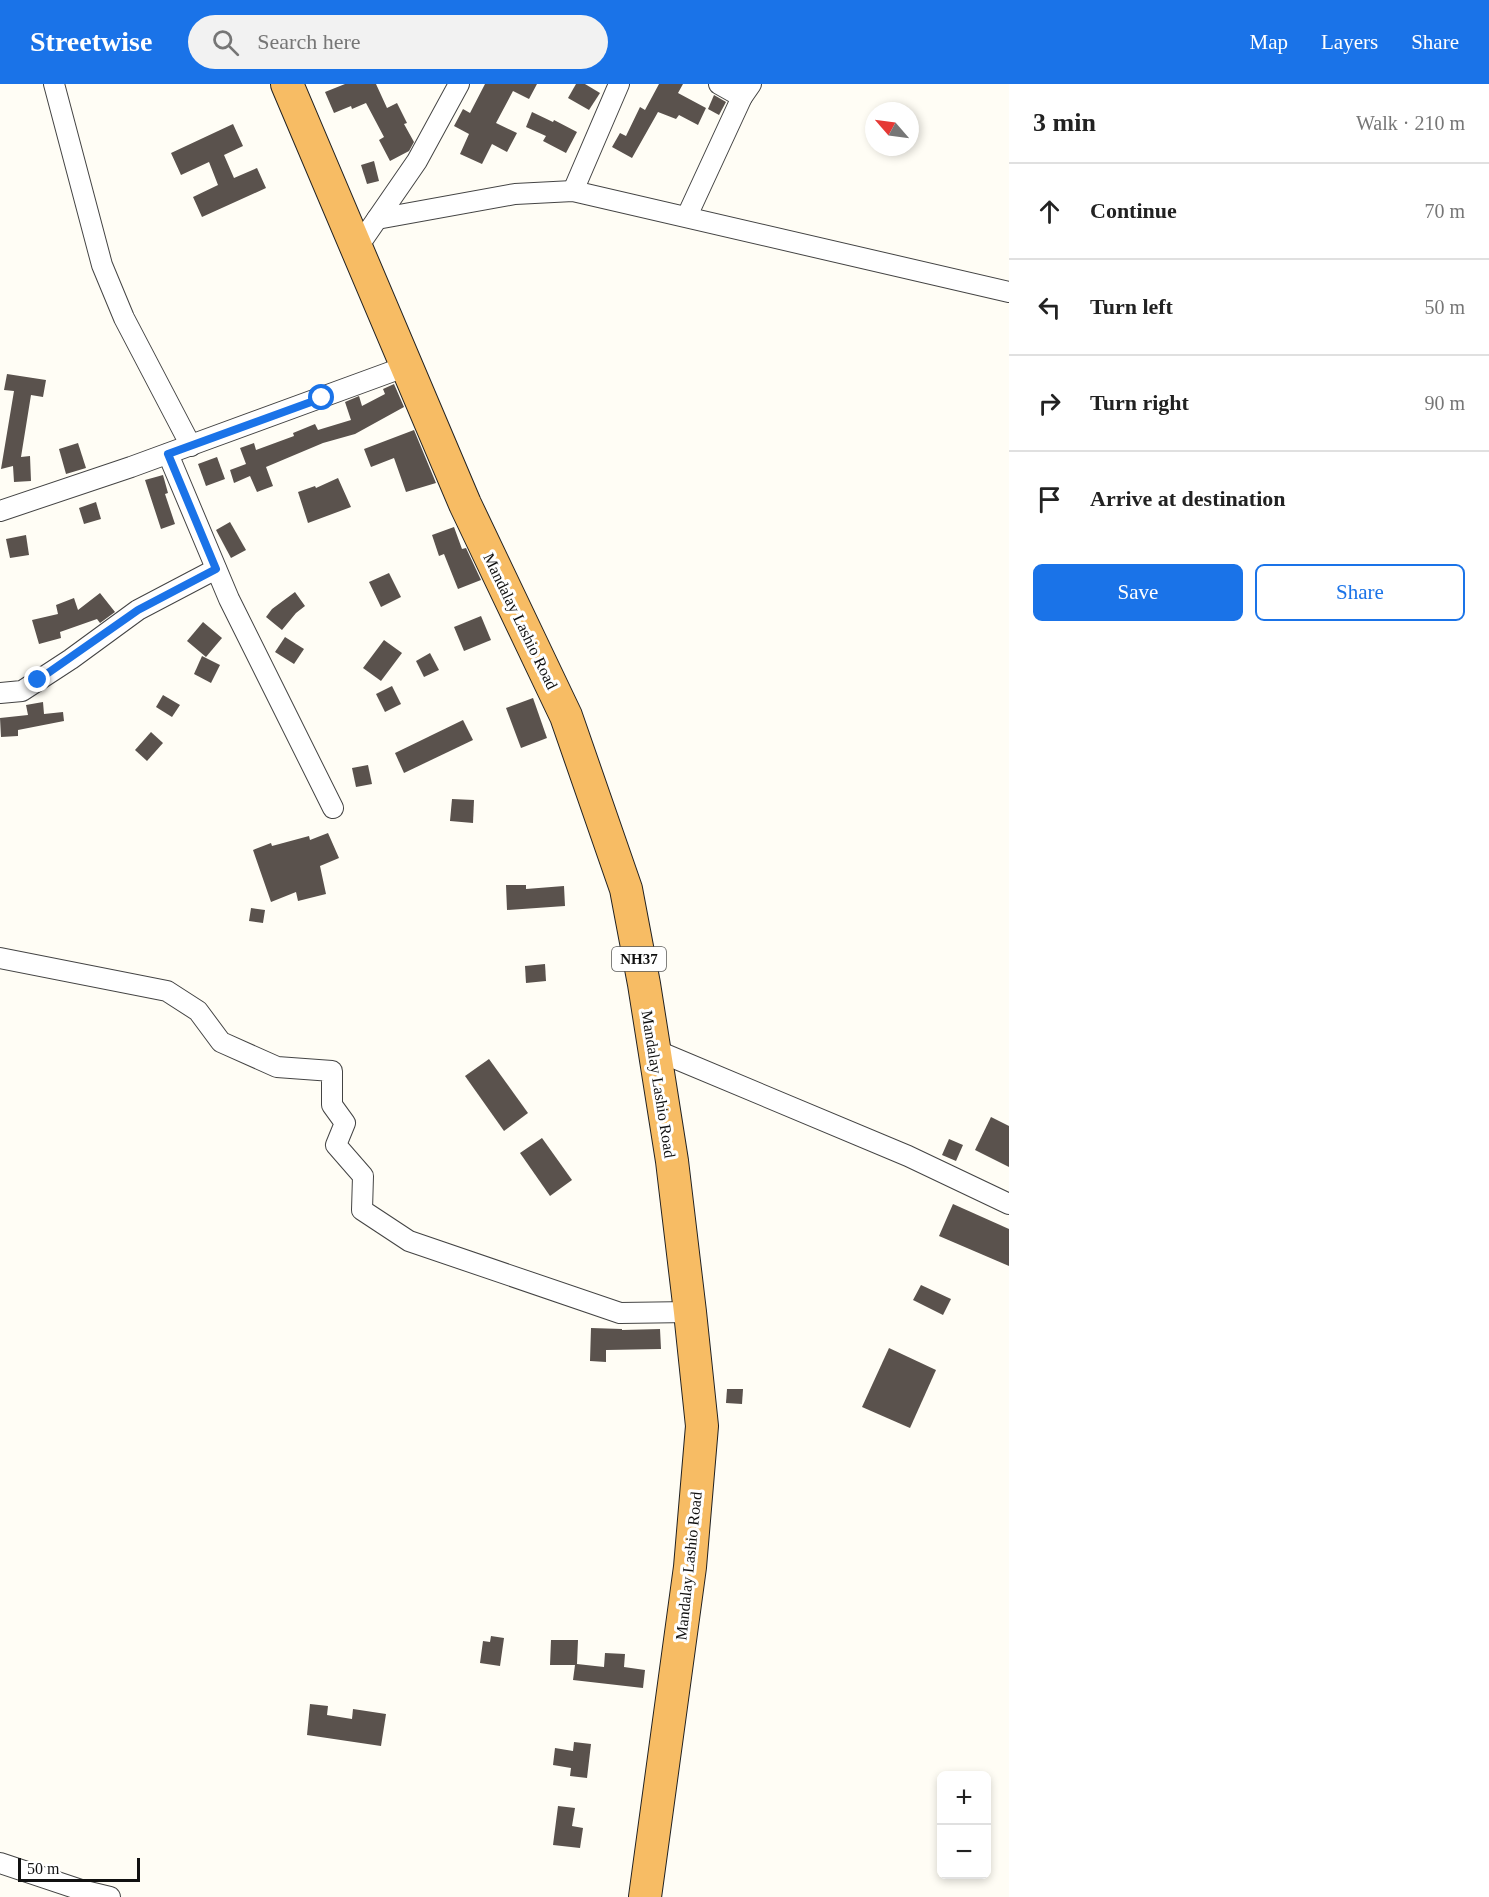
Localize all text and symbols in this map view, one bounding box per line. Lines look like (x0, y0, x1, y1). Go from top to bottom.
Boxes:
search box (188, 15, 608, 69)
text: Streetwise (30, 26, 152, 57)
icon: search (209, 26, 242, 59)
text: Search here (257, 29, 361, 54)
text: Map (1250, 30, 1288, 54)
text: Layers (1321, 30, 1378, 54)
text: Share (1411, 30, 1459, 54)
north arrow (865, 102, 919, 156)
text: 3 min (1033, 108, 1096, 137)
text: Walk · 210 m (1356, 112, 1465, 134)
icon: ahead (1033, 195, 1066, 228)
text: Continue (1090, 198, 1177, 223)
text: 70 m (1424, 200, 1465, 222)
icon: left (1033, 291, 1066, 324)
text: Turn left (1090, 294, 1173, 319)
text: 50 m (1424, 296, 1465, 318)
route start (308, 384, 334, 410)
icon: right (1033, 387, 1066, 420)
text: Turn right (1090, 390, 1189, 415)
text: 90 m (1424, 392, 1465, 414)
icon: arrive (1033, 483, 1066, 516)
text: Arrive at destination (1090, 486, 1286, 511)
street label: Mandalay Lashio Road (479, 550, 561, 692)
button: Save (1033, 564, 1243, 621)
button: Share (1255, 564, 1465, 621)
route end (24, 666, 50, 692)
road number: NH37 (612, 947, 666, 971)
street label: Mandalay Lashio Road (637, 1009, 679, 1159)
street label: Mandalay Lashio Road (672, 1491, 706, 1641)
map controls (937, 1771, 991, 1879)
button: + (937, 1771, 991, 1825)
button: − (937, 1825, 991, 1879)
scale bar (18, 1855, 140, 1882)
text: 50 m (27, 1860, 59, 1877)

